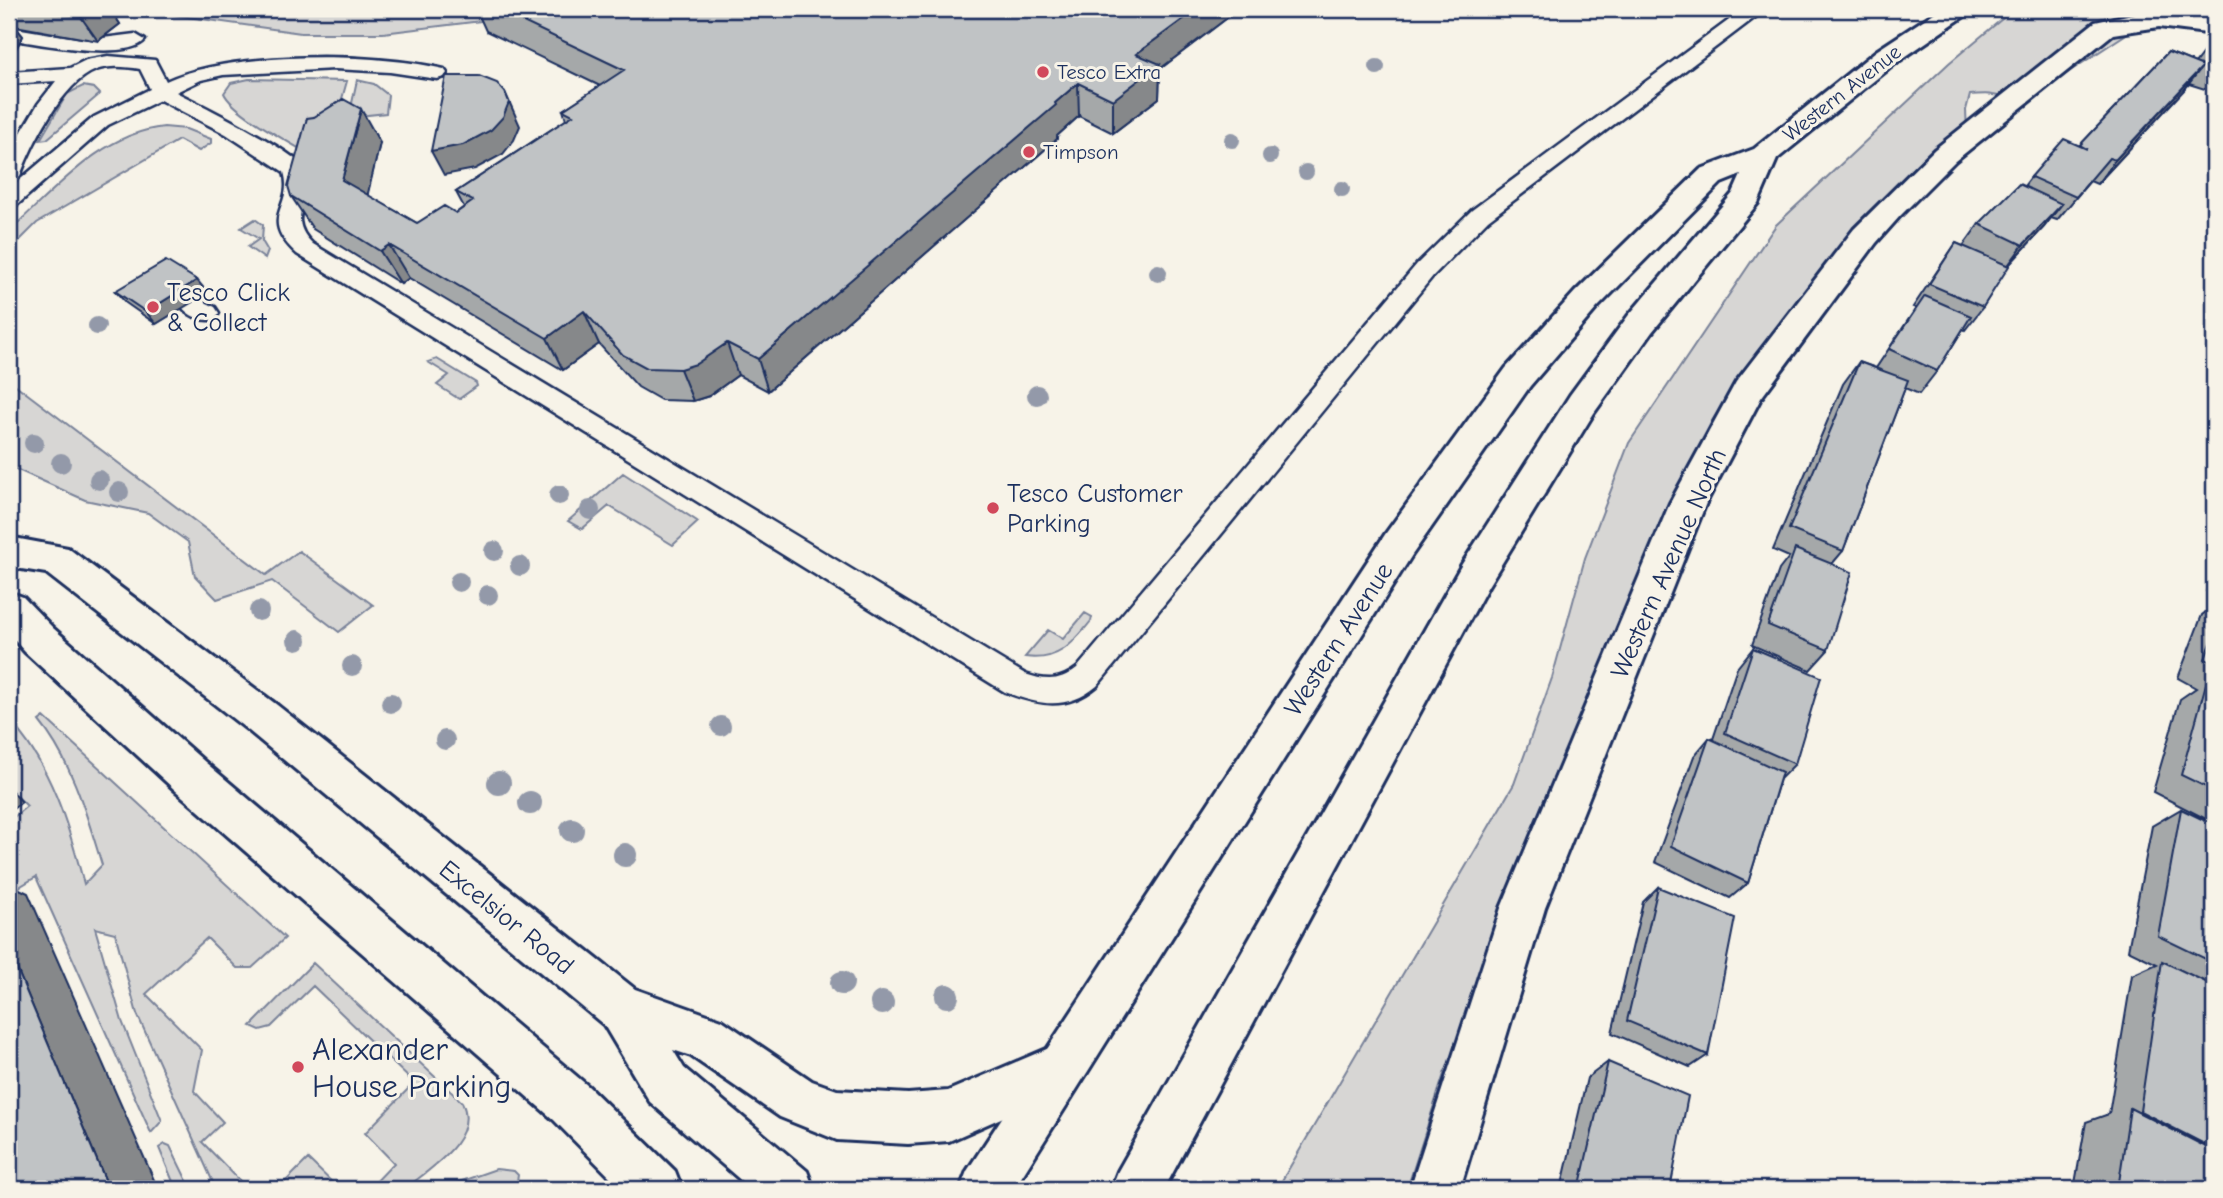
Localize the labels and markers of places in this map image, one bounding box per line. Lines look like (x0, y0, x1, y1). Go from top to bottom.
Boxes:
place label: Tesco Extra (1057, 60, 1161, 84)
marker: Tesco Extra (1035, 64, 1051, 80)
place label: Timpson (1043, 140, 1119, 164)
marker: Timpson (1021, 144, 1037, 160)
place label: Tesco Click & Collect (167, 278, 290, 338)
marker: Tesco Click & Collect (145, 299, 161, 315)
place label: Tesco Customer Parking (1007, 479, 1183, 539)
marker: Tesco Customer Parking (985, 500, 1001, 516)
place label: Alexander House Parking (312, 1031, 512, 1105)
marker: Alexander House Parking (290, 1059, 306, 1075)

